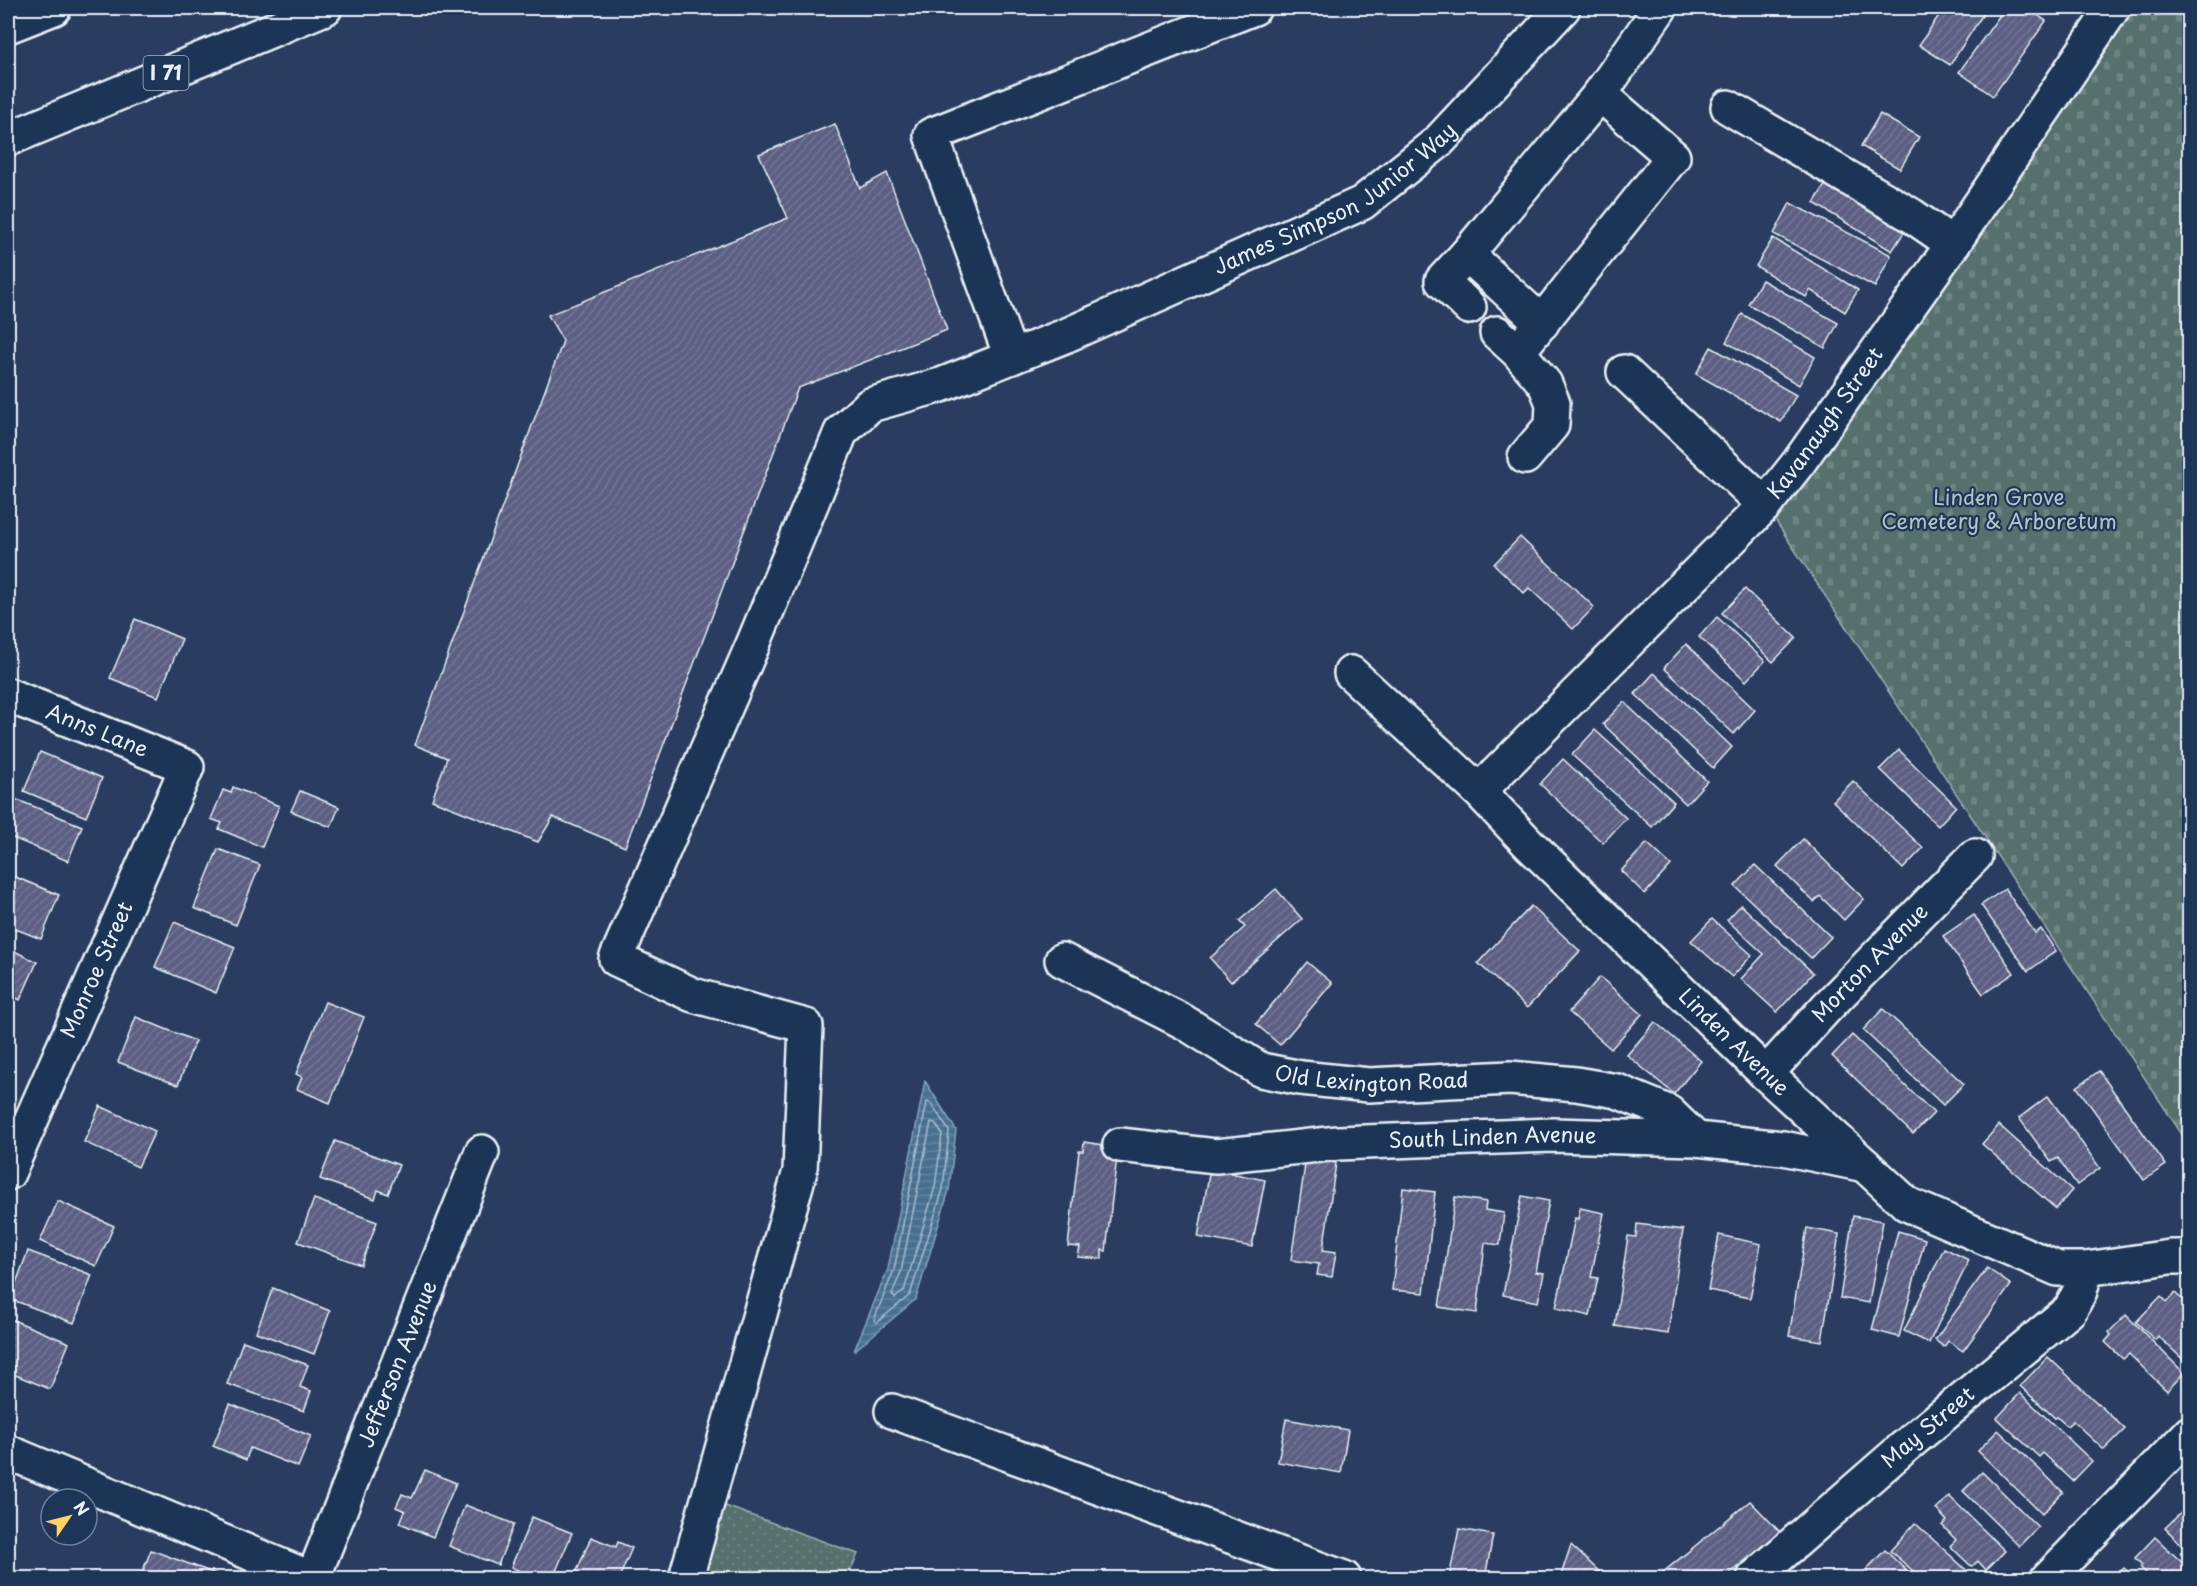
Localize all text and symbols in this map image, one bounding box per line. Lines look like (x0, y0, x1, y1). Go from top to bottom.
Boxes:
road number: I 71 (144, 56, 188, 90)
street label: James Simpson Junior Way (1208, 114, 1463, 282)
street label: Kavanaugh Street (1758, 340, 1890, 505)
park label: Linden Grove Cemetery & Arboretum (1881, 480, 2117, 536)
street label: Anns Lane (42, 694, 154, 764)
street label: Morton Avenue (1803, 895, 1934, 1029)
street label: Monroe Street (51, 896, 140, 1043)
street label: Linden Avenue (1672, 980, 1798, 1102)
street label: Old Lexington Road (1272, 1055, 1469, 1099)
street label: South Linden Avenue (1388, 1117, 1597, 1155)
street label: Jefferson Avenue (348, 1275, 443, 1452)
street label: May Street (1873, 1378, 1981, 1475)
north arrow (39, 1487, 99, 1547)
text: N (69, 1496, 96, 1520)

